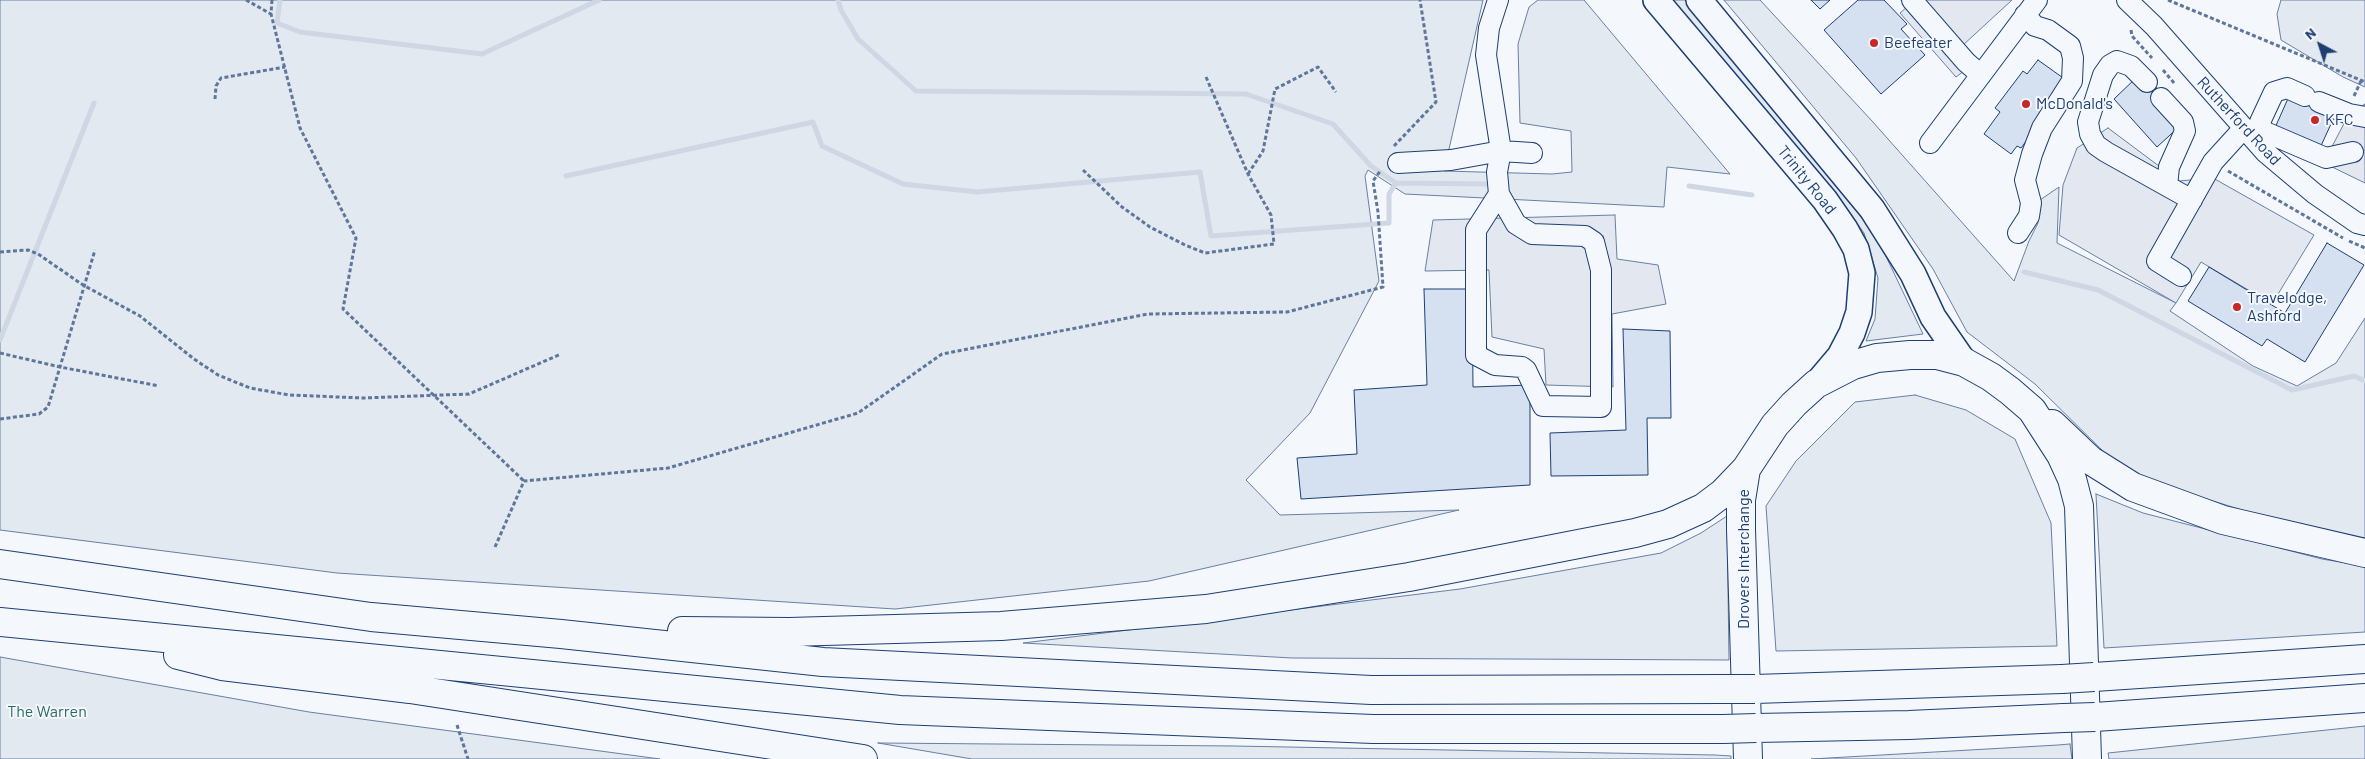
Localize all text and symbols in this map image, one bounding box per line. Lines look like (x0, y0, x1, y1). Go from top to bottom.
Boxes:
north arrow (2295, 20, 2345, 70)
text: N (2301, 24, 2319, 43)
place label: Beefeater (1884, 33, 1952, 53)
marker: Beefeater (1868, 37, 1880, 49)
street label: Rutherford Road (2193, 73, 2285, 169)
place label: McDonald's (2036, 94, 2113, 114)
marker: McDonald's (2020, 98, 2032, 110)
place label: KFC (2325, 110, 2354, 130)
marker: KFC (2309, 114, 2321, 126)
street label: Trinity Road (1774, 142, 1840, 218)
place label: Travelodge, Ashford (2247, 288, 2327, 326)
marker: Travelodge, Ashford (2231, 301, 2243, 313)
street label: Drovers Interchange (1734, 489, 1754, 629)
park label: The Warren (7, 702, 87, 722)

